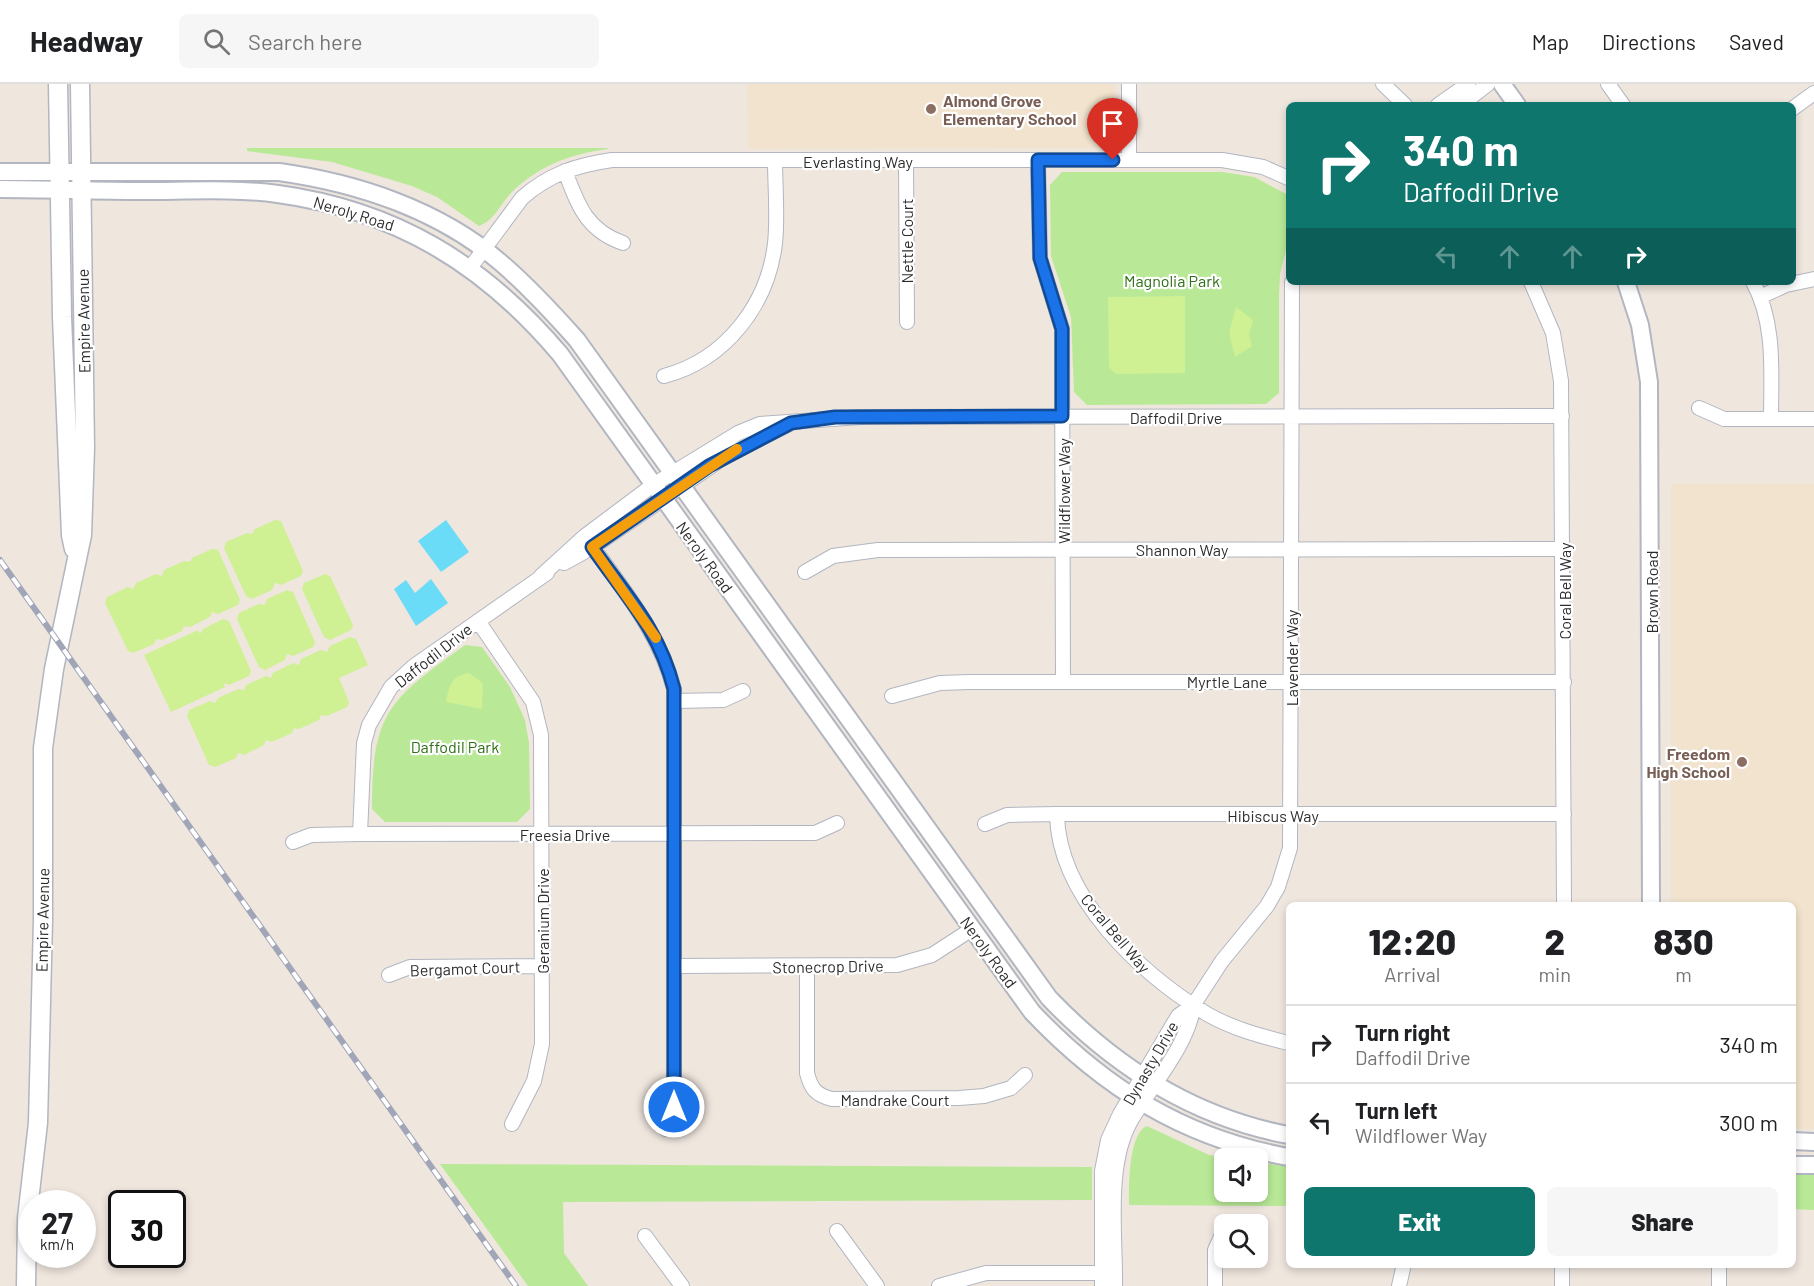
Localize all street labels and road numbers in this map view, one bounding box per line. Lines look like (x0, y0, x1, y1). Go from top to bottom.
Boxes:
street label: Everlasting Way (803, 152, 914, 171)
street label: Neroly Road (311, 192, 397, 234)
street label: Nettle Court (897, 198, 916, 284)
street label: Empire Avenue (73, 269, 93, 373)
street label: Daffodil Drive (1130, 408, 1222, 427)
street label: Wildflower Way (1054, 437, 1073, 544)
street label: Neroly Road (673, 518, 737, 596)
street label: Shannon Way (1136, 540, 1229, 559)
street label: Coral Bell Way (1555, 542, 1574, 640)
street label: Brown Road (1642, 551, 1661, 633)
street label: Lavender Way (1282, 609, 1301, 706)
street label: Daffodil Drive (391, 619, 475, 691)
street label: Myrtle Lane (1187, 672, 1267, 691)
street label: Hibiscus Way (1227, 806, 1319, 825)
street label: Freesia Drive (520, 825, 610, 844)
street label: Empire Avenue (32, 868, 52, 972)
street label: Geranium Drive (533, 868, 552, 974)
street label: Coral Bell Way (1078, 890, 1155, 977)
street label: Neroly Road (957, 913, 1021, 991)
street label: Stonecrop Drive (772, 956, 884, 976)
street label: Bergamot Court (409, 957, 521, 979)
street label: Dynasty Drive (1118, 1018, 1182, 1108)
street label: Mandrake Court (840, 1090, 950, 1109)

